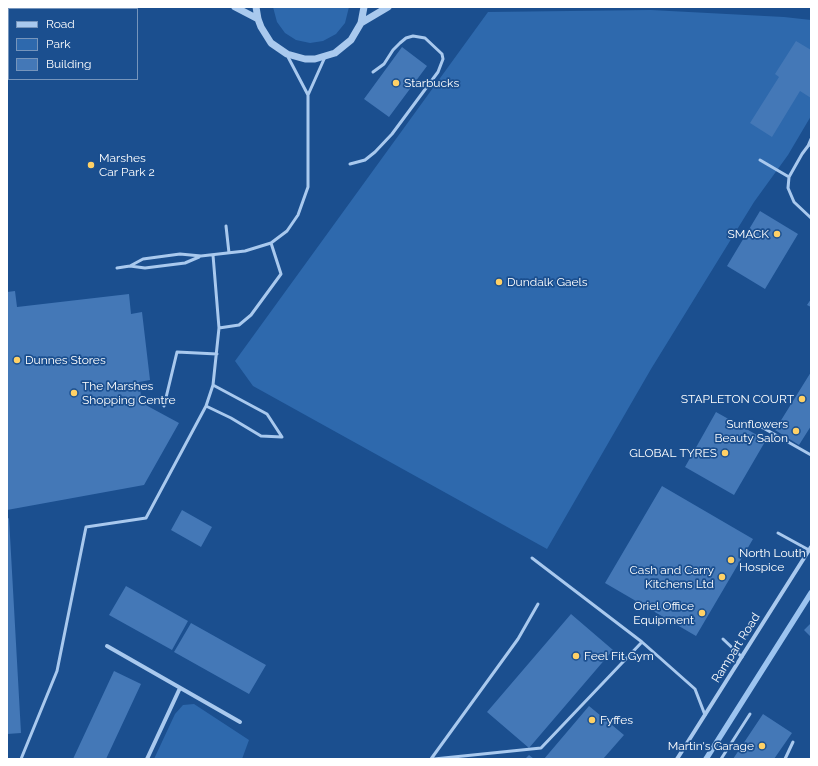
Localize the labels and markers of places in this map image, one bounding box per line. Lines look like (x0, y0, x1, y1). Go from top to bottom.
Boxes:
place label: Starbucks (404, 76, 459, 90)
marker: Starbucks (391, 78, 401, 88)
place label: Marshes Car Park 2 (99, 151, 155, 179)
marker: Marshes Car Park 2 (86, 160, 96, 170)
place label: SMACK (727, 227, 769, 241)
marker: SMACK (772, 229, 782, 239)
place label: Dundalk Gaels (507, 275, 588, 289)
marker: Dundalk Gaels (494, 277, 504, 287)
place label: Dunnes Stores (25, 353, 106, 367)
marker: Dunnes Stores (12, 355, 22, 365)
place label: The Marshes Shopping Centre (82, 379, 176, 407)
marker: The Marshes Shopping Centre (69, 388, 79, 398)
place label: STAPLETON COURT (681, 392, 794, 406)
marker: STAPLETON COURT (797, 394, 807, 404)
place label: Sunflowers Beauty Salon (714, 417, 788, 445)
marker: Sunflowers Beauty Salon (791, 426, 801, 436)
place label: GLOBAL TYRES (629, 446, 717, 460)
marker: GLOBAL TYRES (720, 448, 730, 458)
place label: North Louth Hospice (739, 546, 806, 574)
marker: North Louth Hospice (726, 555, 736, 565)
place label: Cash and Carry Kitchens Ltd (630, 563, 714, 591)
marker: Cash and Carry Kitchens Ltd (717, 572, 727, 582)
place label: Oriel Office Equipment (633, 599, 694, 627)
marker: Oriel Office Equipment (697, 608, 707, 618)
place label: Feel Fit Gym (584, 649, 654, 663)
marker: Feel Fit Gym (571, 651, 581, 661)
place label: Fyffes (600, 713, 633, 727)
marker: Fyffes (587, 715, 597, 725)
place label: Martin's Garage (668, 739, 754, 753)
marker: Martin's Garage (757, 741, 767, 751)

